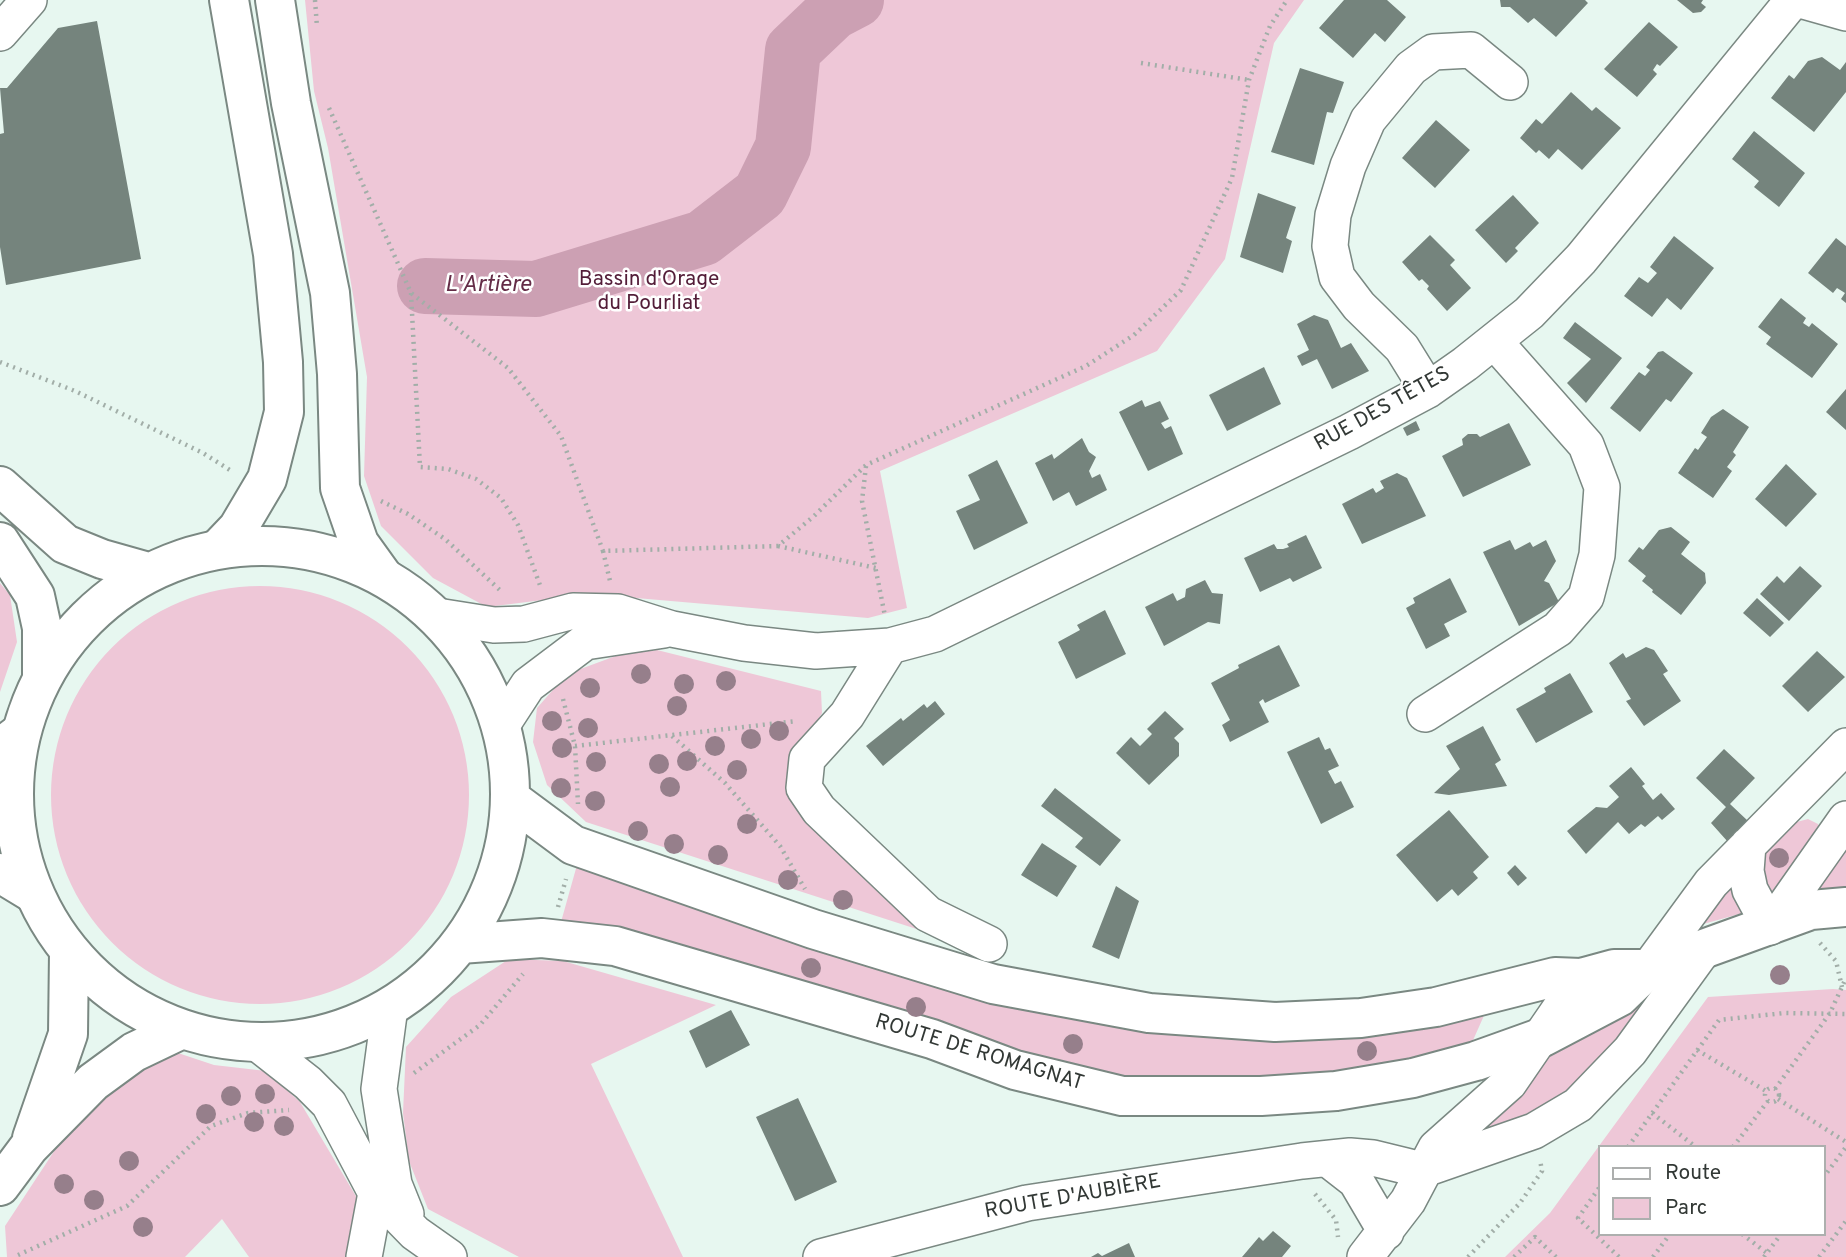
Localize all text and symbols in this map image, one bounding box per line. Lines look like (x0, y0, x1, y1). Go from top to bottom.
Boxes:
park label: Bassin d'Orage du Pourliat (579, 268, 719, 318)
water label: L'Artière (445, 272, 531, 300)
street label: RUE DES TÊTES (1311, 362, 1455, 458)
street label: ROUTE DE ROMAGNAT (871, 1010, 1087, 1098)
legend (1598, 1145, 1825, 1236)
text: Route (1665, 1160, 1721, 1187)
street label: ROUTE D'AUBIÈRE (983, 1170, 1163, 1226)
text: Parc (1665, 1195, 1707, 1222)

